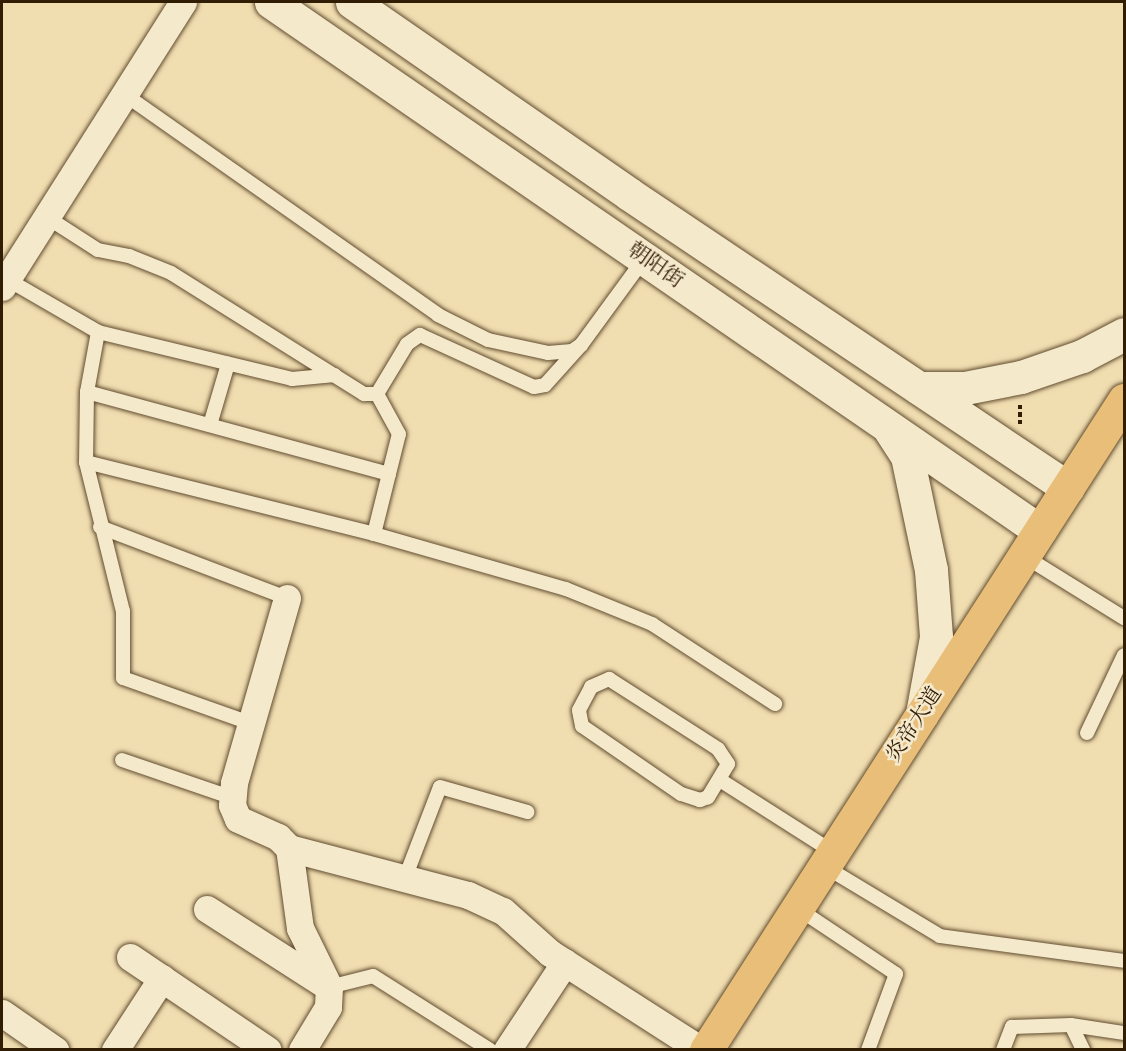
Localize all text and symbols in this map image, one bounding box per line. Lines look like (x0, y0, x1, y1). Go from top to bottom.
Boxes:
street label: 朝阳街 (622, 238, 688, 294)
street label: 炎帝大道 (882, 683, 948, 767)

